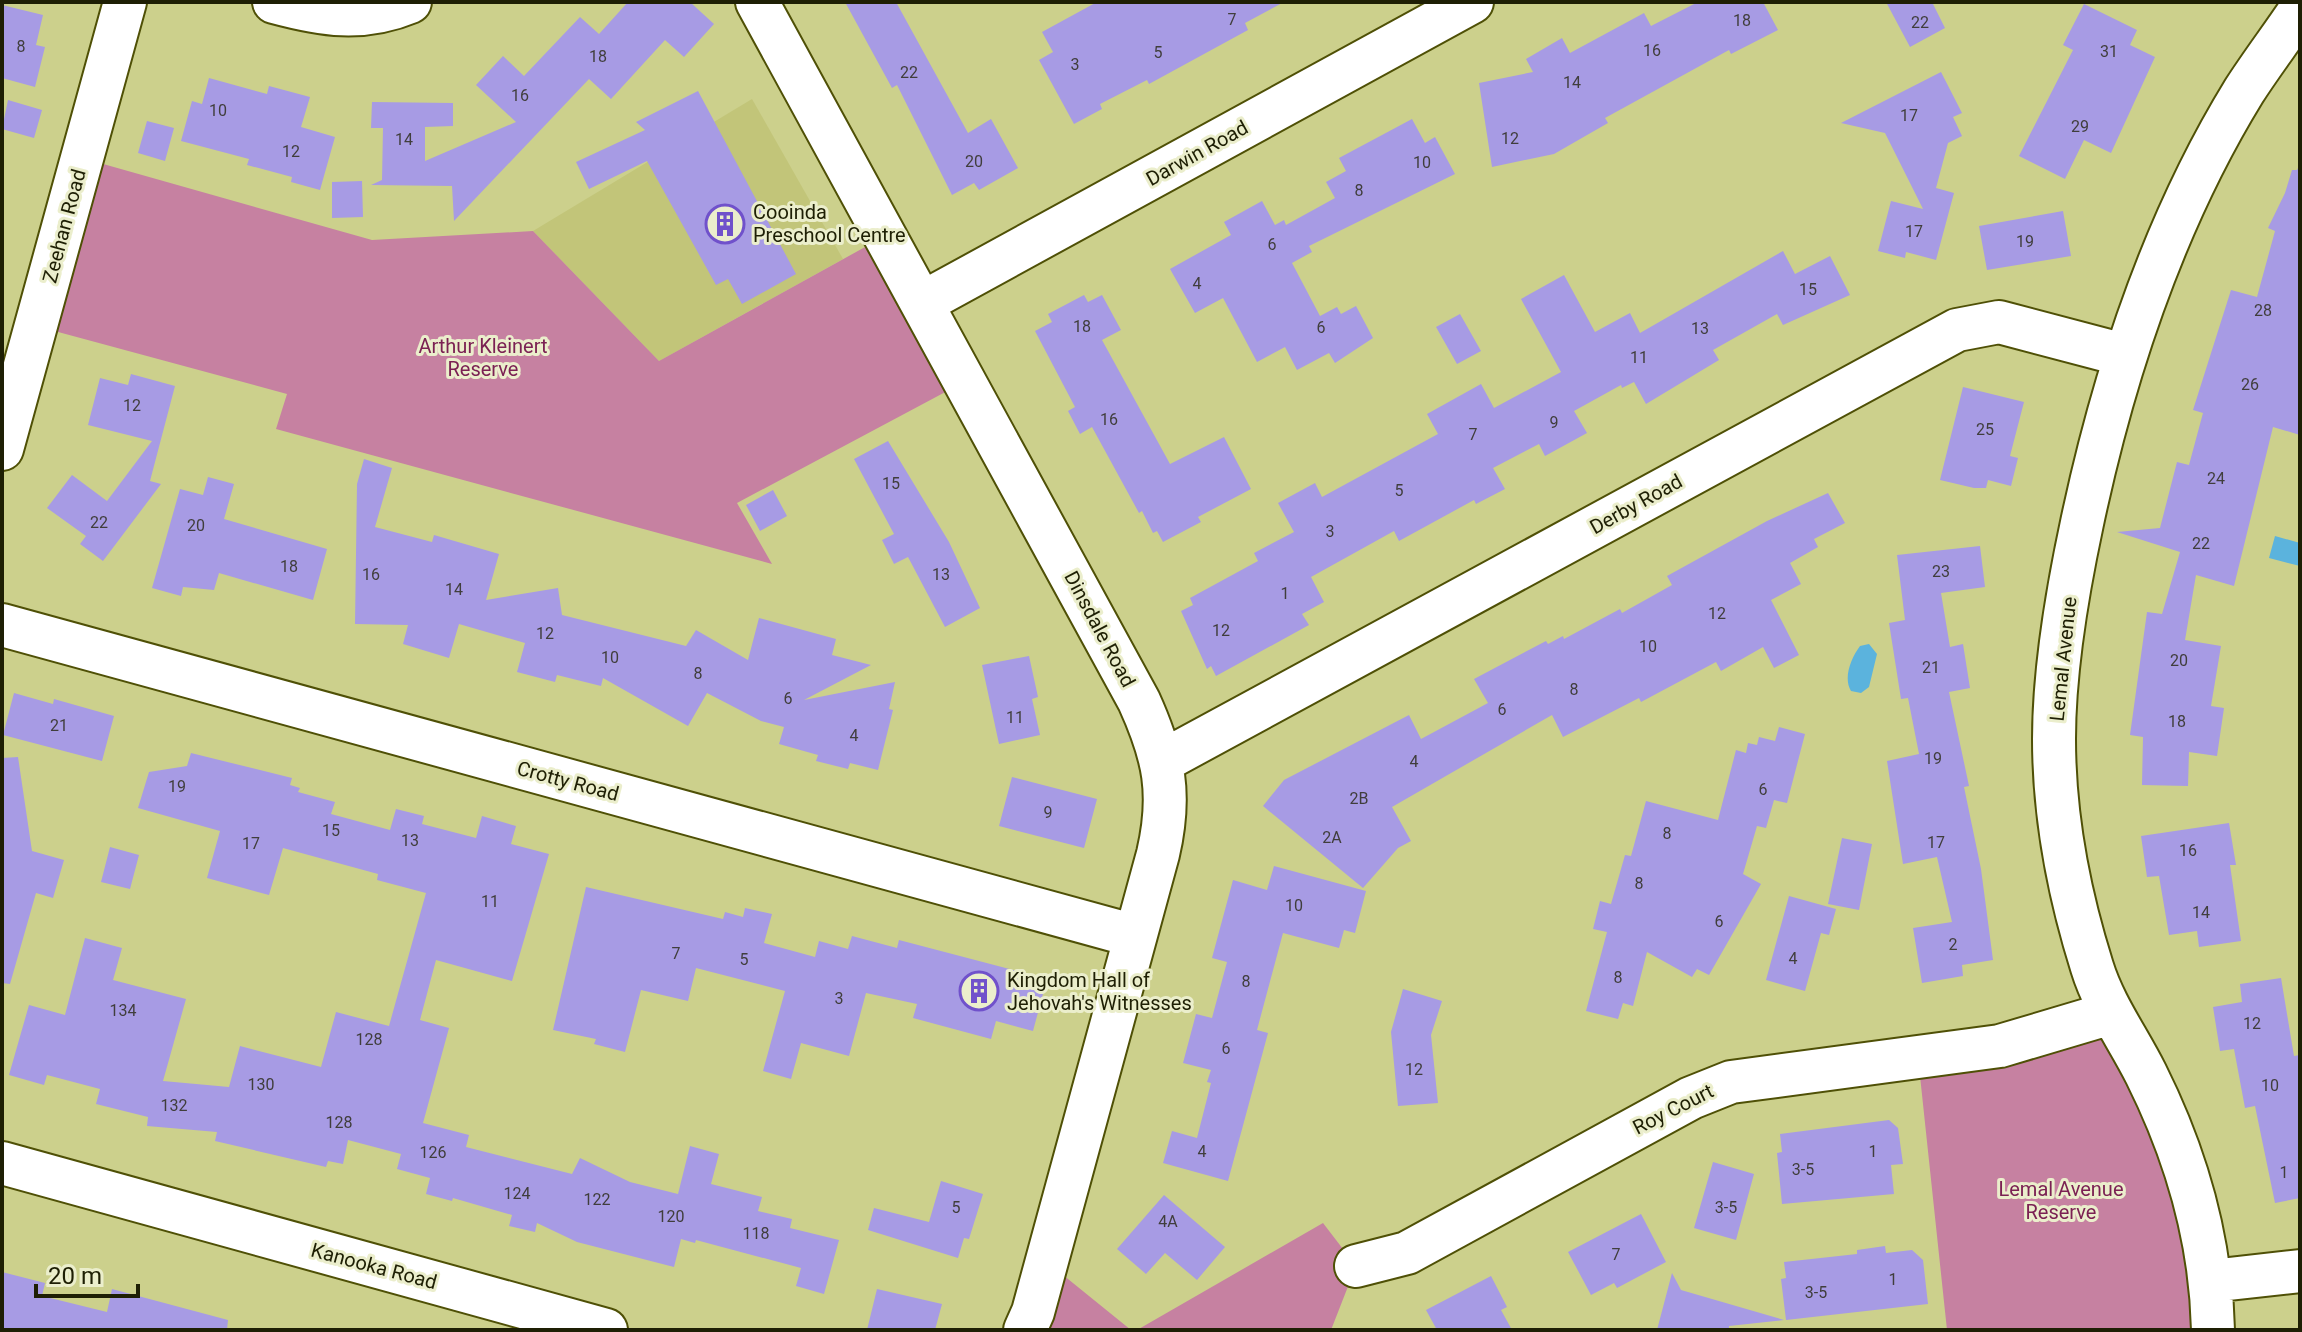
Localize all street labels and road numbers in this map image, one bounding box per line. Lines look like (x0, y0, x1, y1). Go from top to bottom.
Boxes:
street label: Darwin Road (1142, 115, 1252, 191)
street label: Zeehan Road (37, 166, 91, 286)
street label: Derby Road (1586, 469, 1686, 539)
street label: Dinsdale Road (1059, 567, 1141, 691)
street label: Lemal Avenue (2045, 596, 2081, 722)
street label: Crotty Road (514, 756, 622, 806)
street label: Roy Court (1629, 1078, 1717, 1140)
street label: Kanooka Road (309, 1238, 439, 1294)

